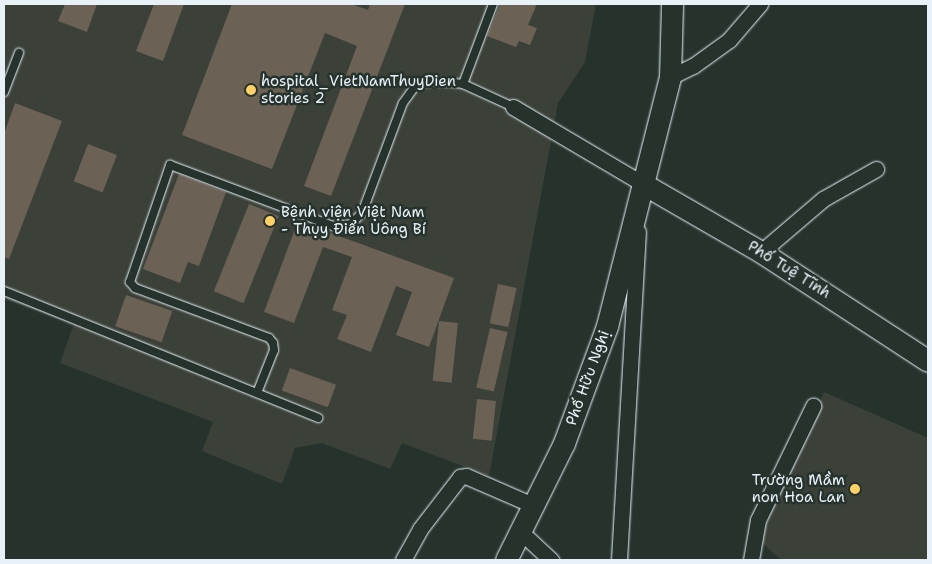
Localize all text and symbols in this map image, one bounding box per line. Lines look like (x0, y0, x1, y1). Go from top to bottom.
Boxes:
place label: hospital_VietNamThuyDien stories 2 (261, 72, 456, 107)
marker: hospital_VietNamThuyDien stories 2 (245, 84, 257, 96)
place label: Bệnh viện Việt Nam - Thụy Điển Uông Bí (281, 203, 426, 238)
marker: Bệnh viện Việt Nam - Thụy Điển Uông Bí (263, 214, 277, 228)
street label: Phố Tuệ Tĩnh (744, 237, 834, 303)
street label: Phố Hữu Nghị (562, 328, 614, 428)
place label: Trường Mầm non Hoa Lan (752, 471, 845, 506)
marker: Trường Mầm non Hoa Lan (849, 483, 861, 495)

